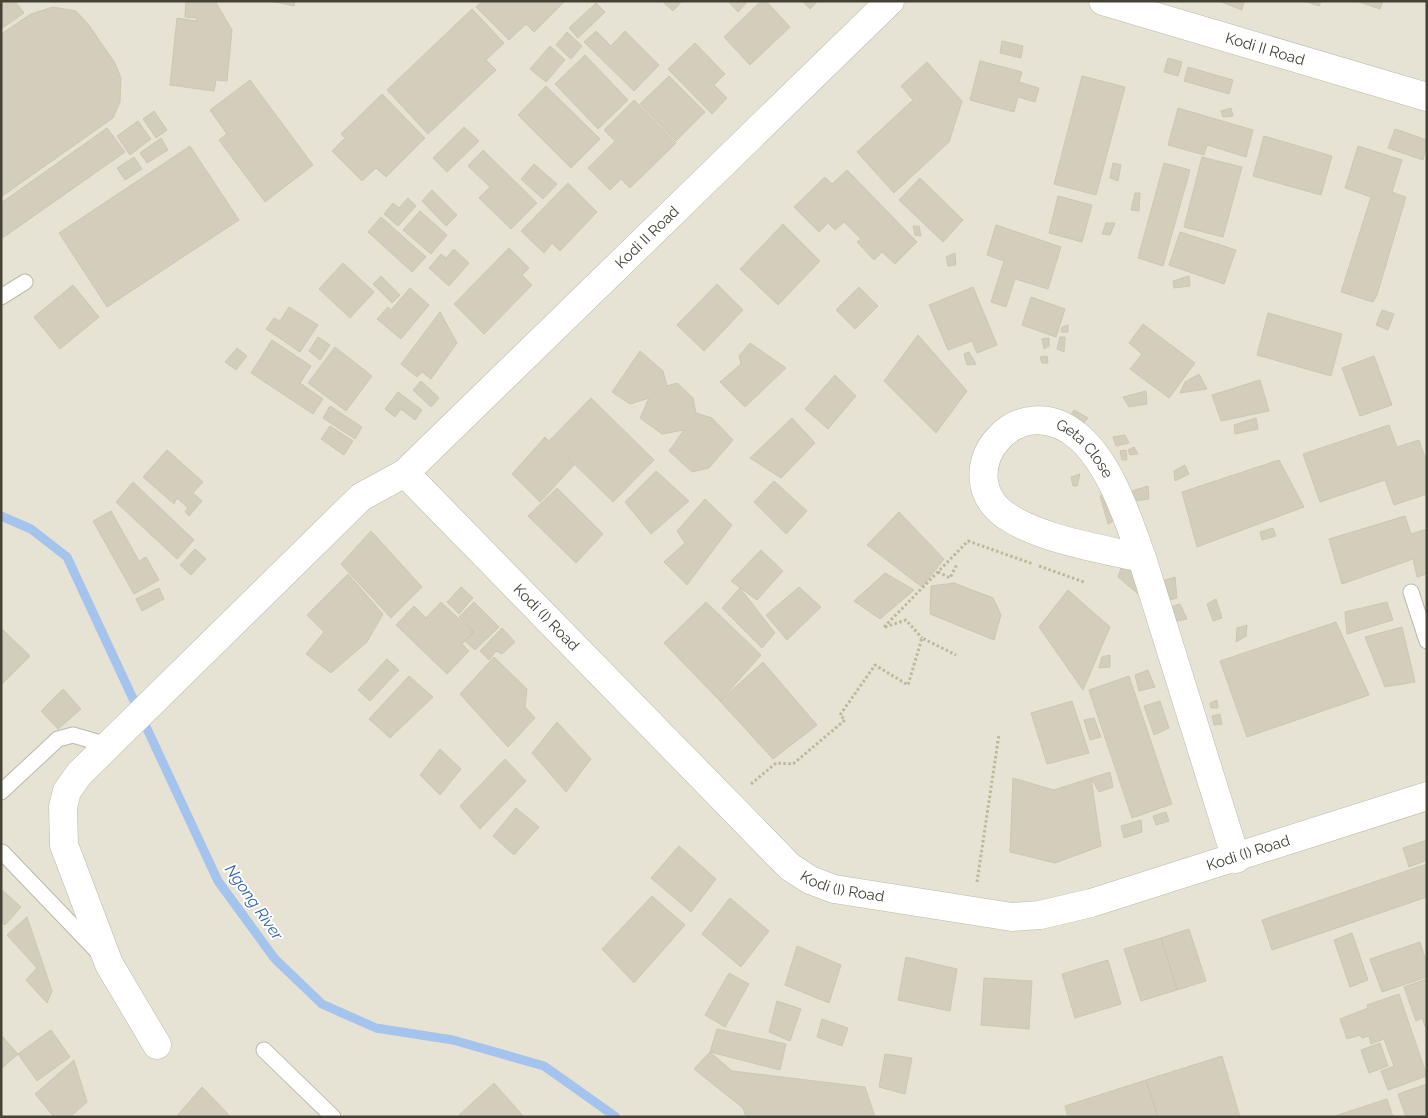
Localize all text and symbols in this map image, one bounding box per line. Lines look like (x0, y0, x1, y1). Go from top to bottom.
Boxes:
street label: Kodi II Road (1223, 29, 1307, 69)
street label: Kodi II Road (612, 202, 683, 272)
street label: Geta Close (1053, 415, 1117, 481)
street label: Kodi (I) Road (510, 580, 583, 655)
street label: Kodi (I) Road (1204, 831, 1292, 875)
water label: Ngong River (221, 861, 287, 944)
street label: Kodi (I) Road (797, 867, 886, 906)

